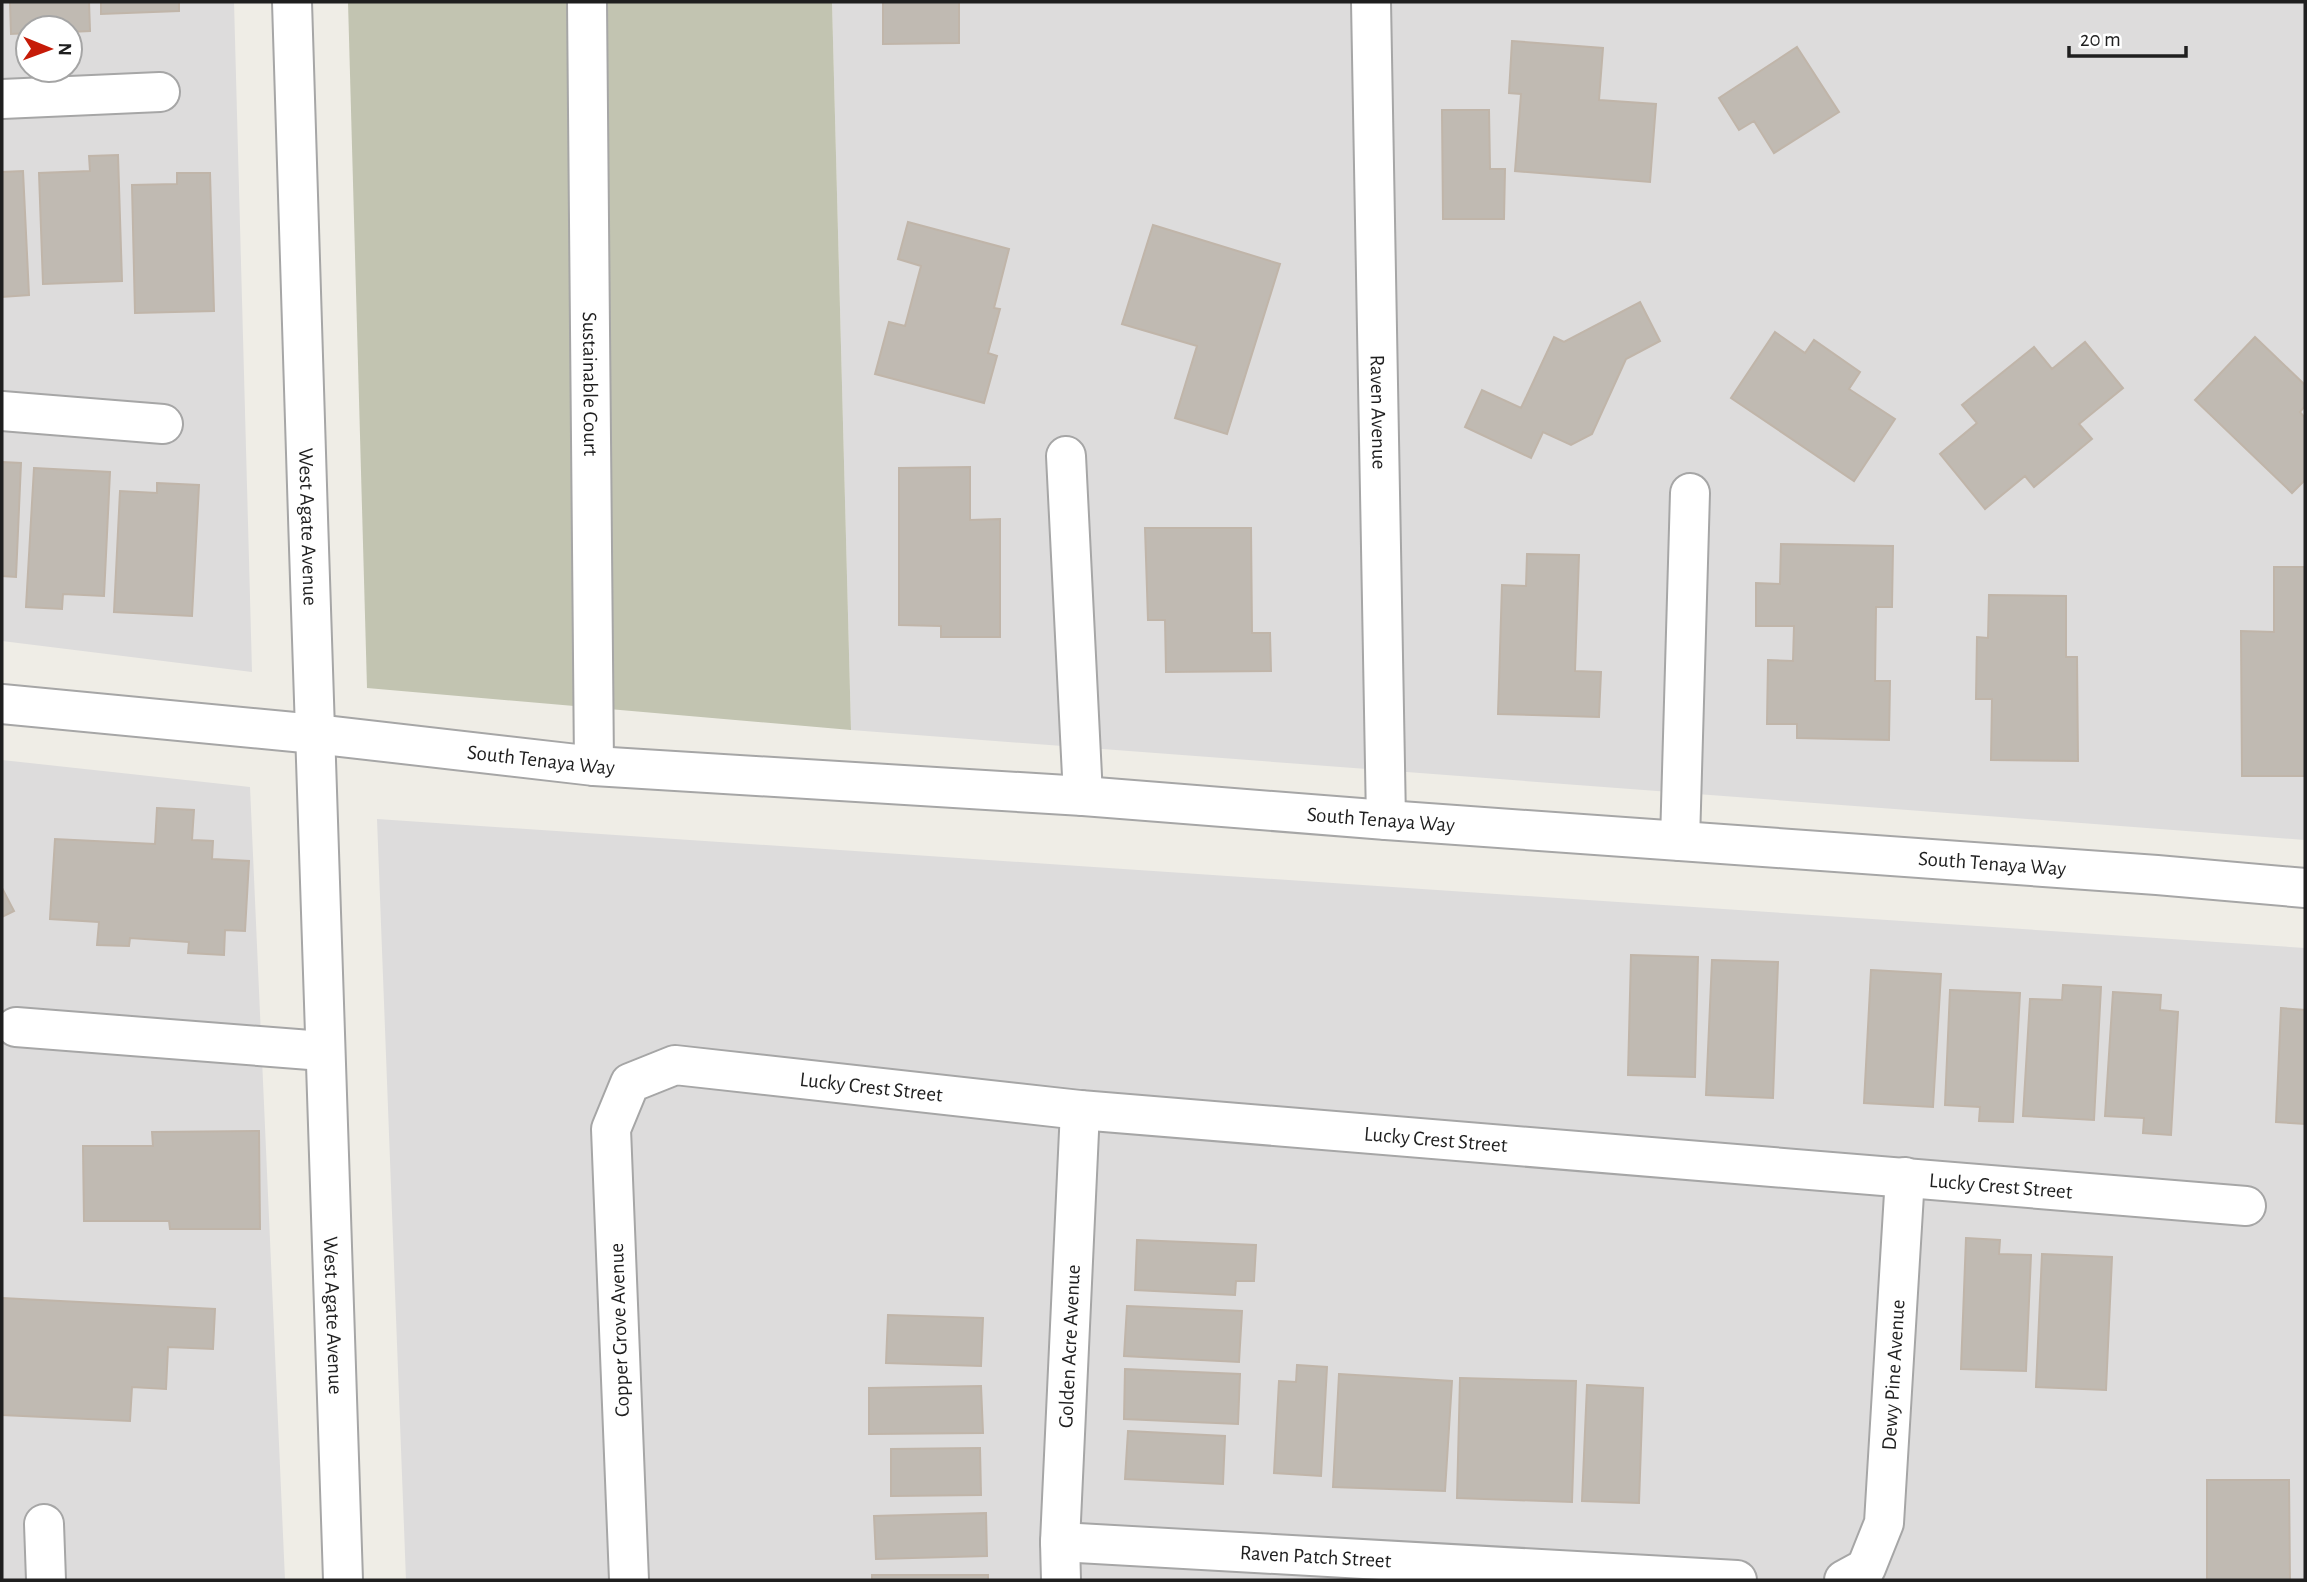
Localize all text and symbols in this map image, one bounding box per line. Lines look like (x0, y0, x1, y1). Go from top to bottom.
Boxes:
north arrow (14, 14, 84, 84)
scale bar (2069, 14, 2186, 58)
text: 20 m (2080, 29, 2121, 50)
text: N (55, 42, 74, 56)
street label: Sustainable Court (579, 312, 601, 457)
street label: Raven Avenue (1366, 354, 1390, 469)
street label: West Agate Avenue (295, 447, 321, 606)
street label: South Tenaya Way (466, 742, 616, 778)
street label: South Tenaya Way (1306, 804, 1456, 836)
street label: South Tenaya Way (1918, 848, 2067, 880)
street label: Lucky Crest Street (798, 1069, 944, 1106)
street label: Lucky Crest Street (1363, 1123, 1509, 1156)
street label: Lucky Crest Street (1928, 1170, 2074, 1203)
street label: West Agate Avenue (320, 1236, 346, 1395)
street label: Copper Grove Avenue (606, 1243, 633, 1417)
street label: Golden Acre Avenue (1055, 1264, 1084, 1428)
street label: Dewy Pine Avenue (1878, 1299, 1909, 1451)
street label: Raven Patch Street (1239, 1542, 1392, 1572)

